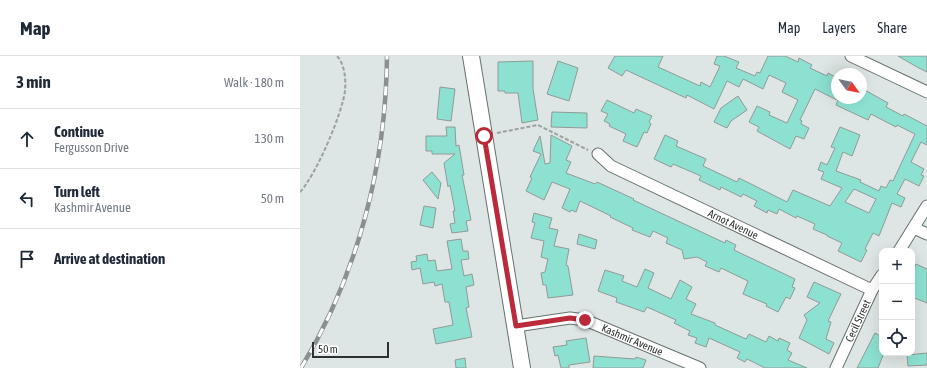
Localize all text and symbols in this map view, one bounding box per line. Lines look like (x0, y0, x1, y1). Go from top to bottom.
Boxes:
text: Map (20, 17, 51, 39)
text: Map (778, 20, 800, 36)
text: Layers (822, 20, 855, 36)
text: Share (877, 20, 907, 36)
north arrow (831, 68, 867, 104)
text: 3 min (16, 72, 51, 92)
text: Walk · 180 m (224, 75, 284, 90)
text: Continue (54, 123, 104, 140)
route start (475, 127, 493, 145)
icon: ahead (16, 128, 38, 150)
text: 130 m (255, 131, 284, 146)
text: Fergusson Drive (54, 140, 129, 155)
text: Turn left (54, 183, 100, 200)
icon: left (16, 188, 38, 210)
text: 50 m (261, 191, 284, 206)
text: Kashmir Avenue (54, 200, 131, 215)
street label: Arnot Avenue (706, 207, 760, 241)
icon: arrive (16, 248, 38, 270)
map controls (879, 248, 915, 356)
button: + (879, 248, 915, 284)
text: Arrive at destination (54, 250, 165, 267)
button: − (879, 284, 915, 320)
street label: Cecil Street (843, 298, 873, 344)
route end (576, 311, 594, 329)
button: locate (879, 320, 915, 356)
street label: Kashmir Avenue (600, 322, 665, 358)
scale bar (312, 340, 389, 359)
text: 50 m (318, 343, 338, 355)

